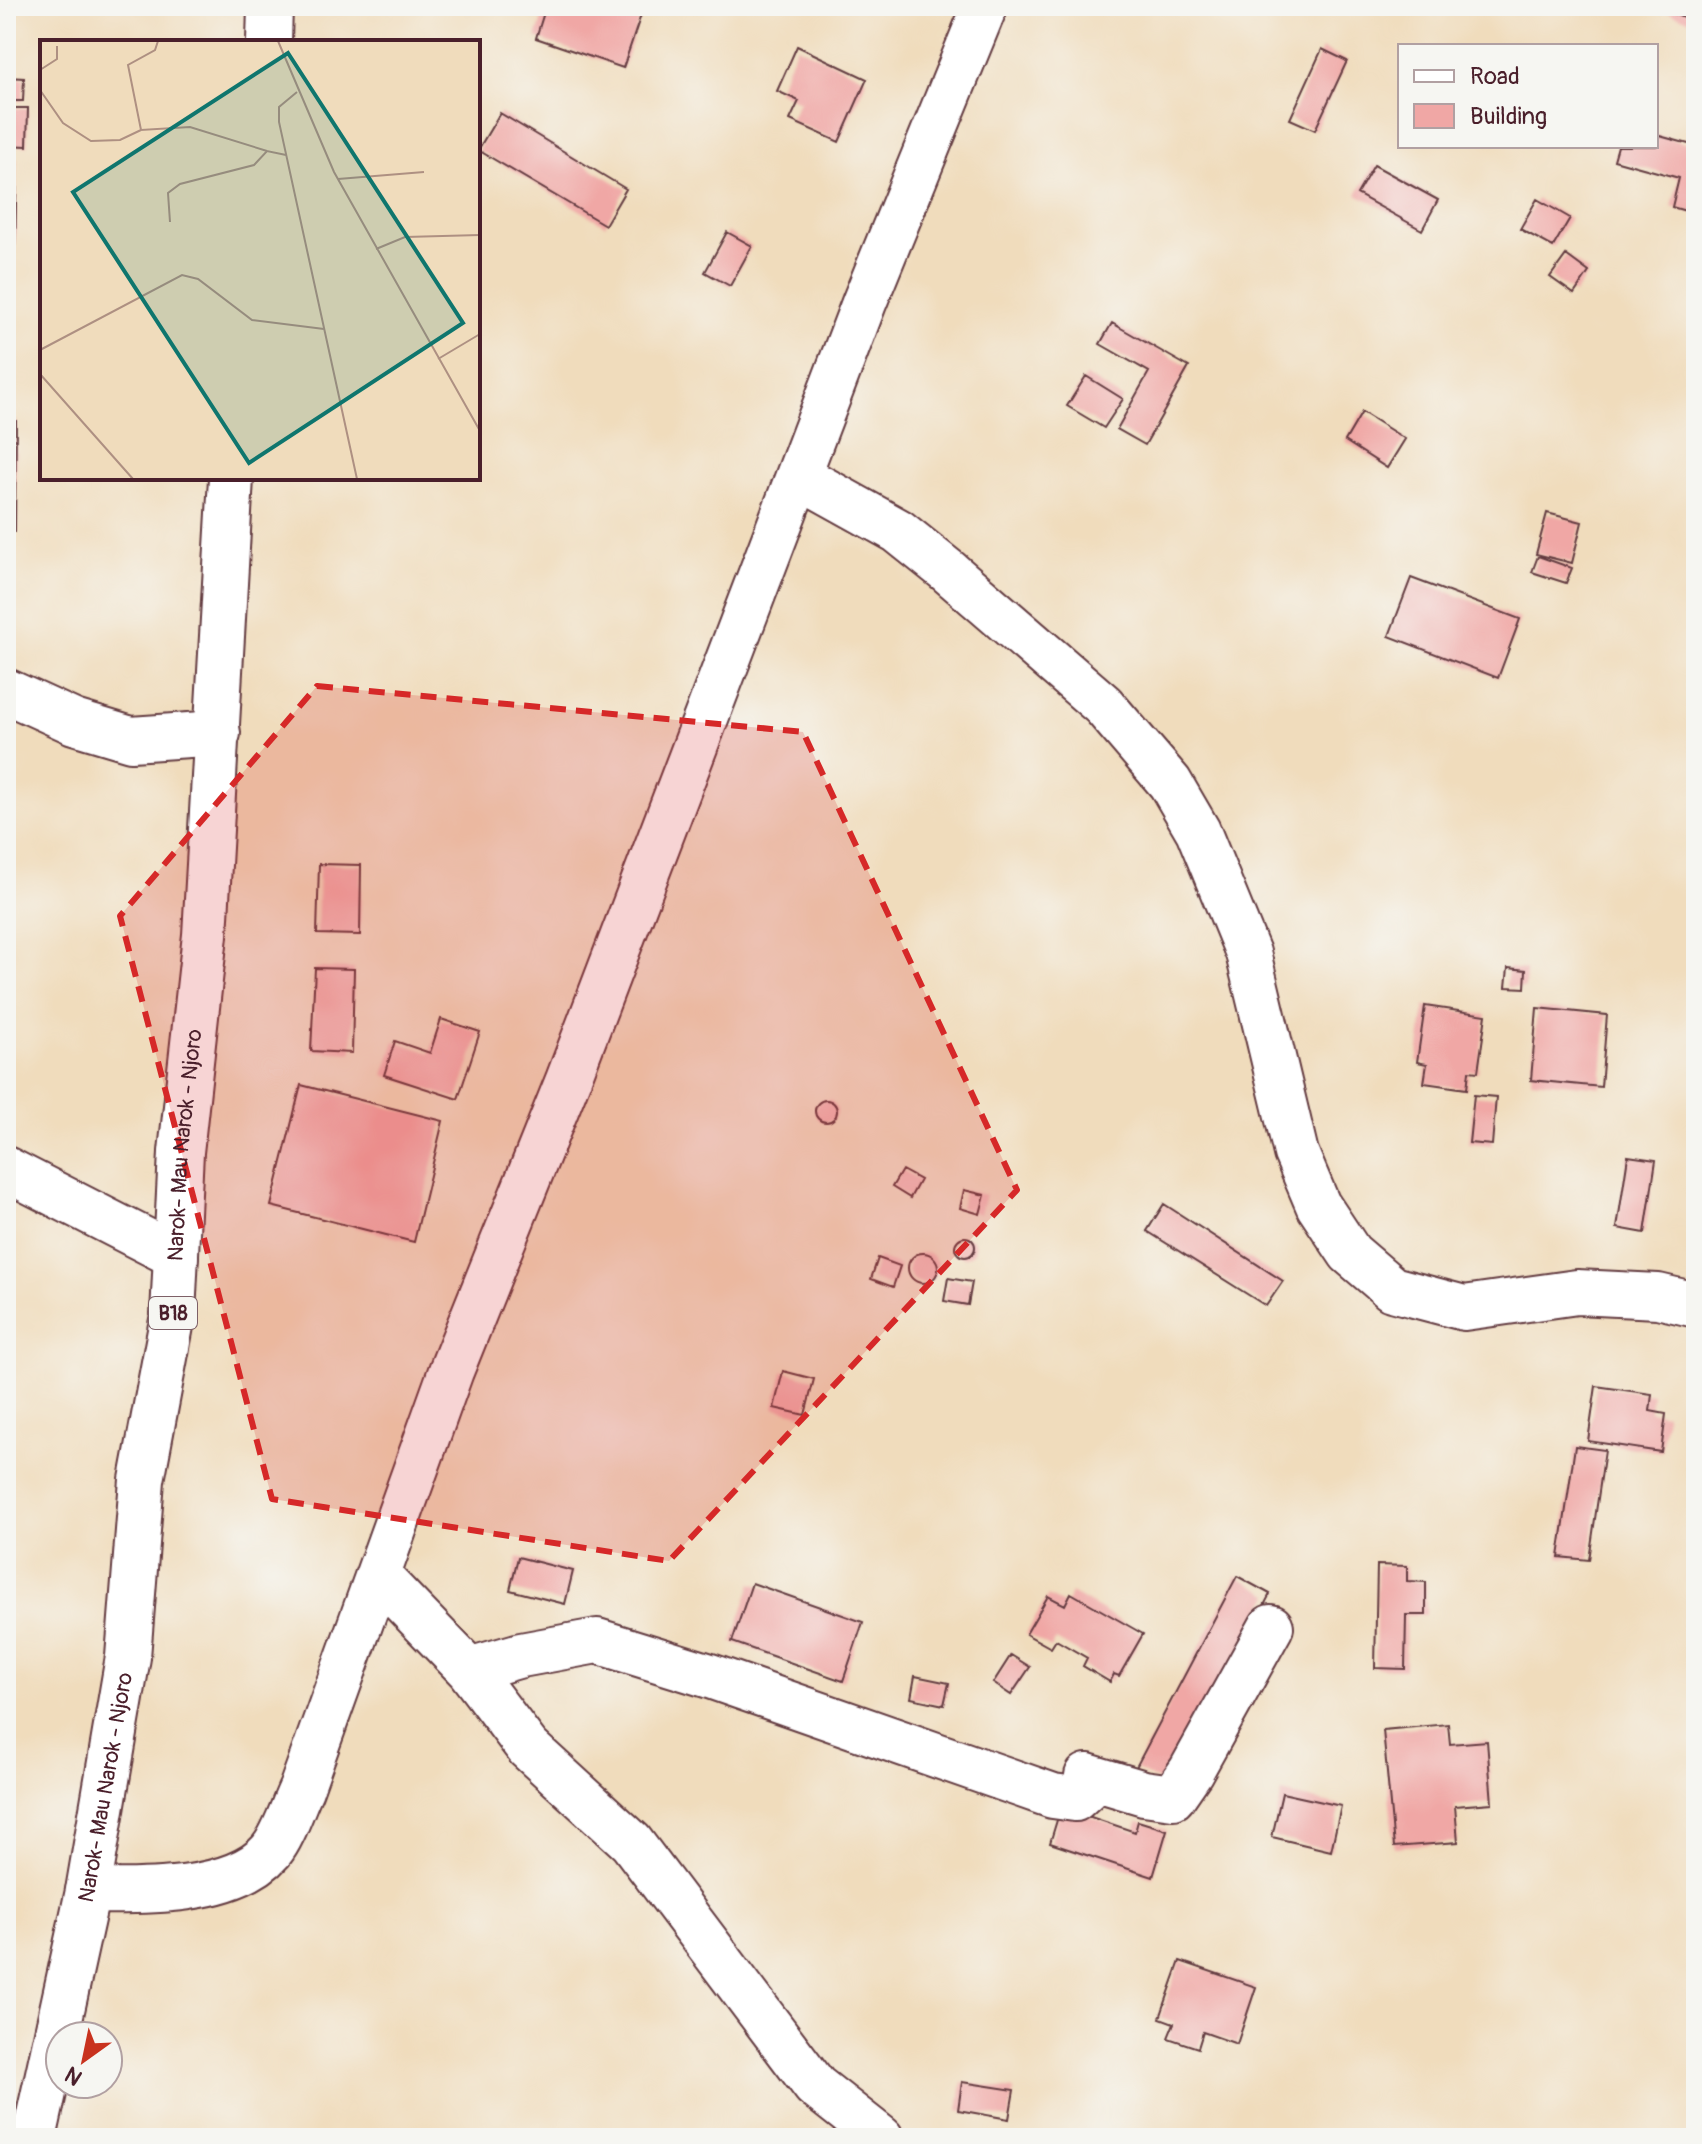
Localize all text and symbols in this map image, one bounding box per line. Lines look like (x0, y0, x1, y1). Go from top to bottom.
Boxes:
inset map (40, 40, 480, 480)
legend (1398, 44, 1658, 148)
text: Road (1470, 62, 1520, 91)
text: Building (1470, 102, 1547, 131)
street label: Narok- Mau Narok - Njoro (162, 1028, 209, 1262)
road number: B18 (149, 1297, 197, 1329)
street label: Narok- Mau Narok - Njoro (72, 1670, 139, 1905)
north arrow (44, 2020, 124, 2100)
text: N (60, 2060, 88, 2092)

